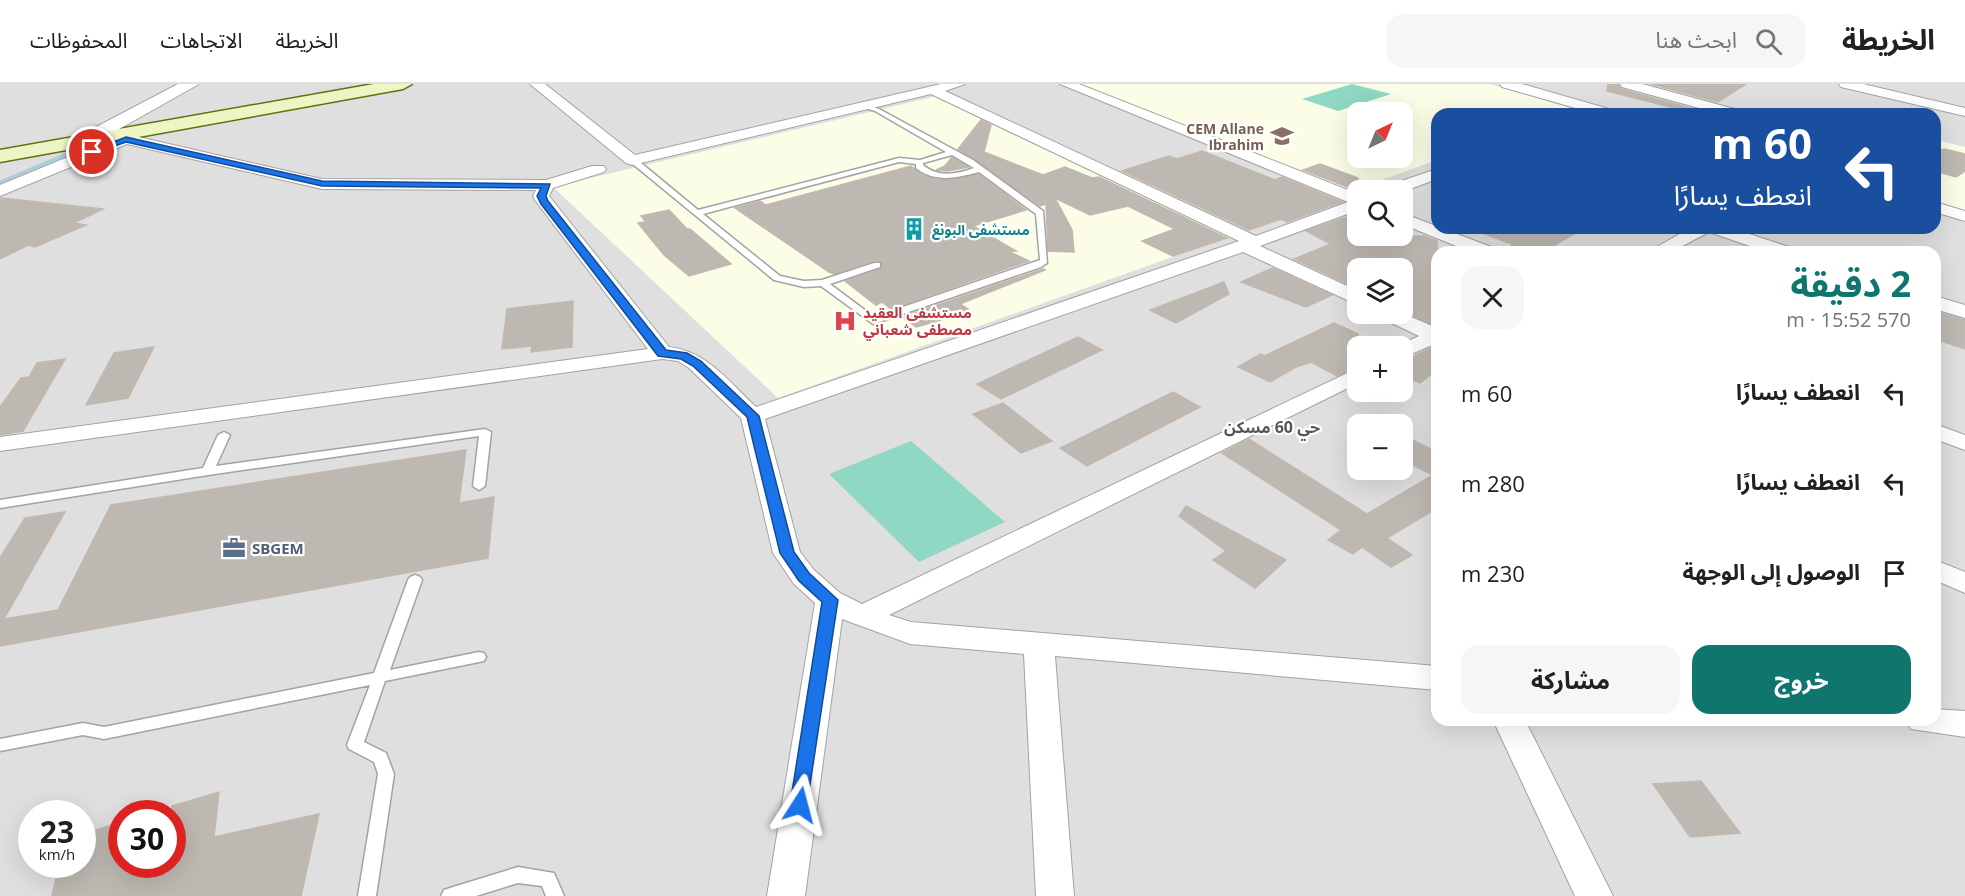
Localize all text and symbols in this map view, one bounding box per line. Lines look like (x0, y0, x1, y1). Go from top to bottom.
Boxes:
search box (1386, 14, 1806, 68)
text: الخريطة (1842, 20, 1935, 58)
text: ابحث هنا (1655, 24, 1737, 54)
icon: search (1752, 25, 1785, 58)
text: المحفوظات (30, 26, 127, 54)
text: الاتجاهات (160, 26, 242, 54)
text: الخريطة (275, 26, 338, 54)
north arrow (1347, 102, 1413, 168)
map controls (1347, 102, 1413, 480)
text: 60 m (1712, 114, 1812, 171)
place label: CEM Allane Ibrahim (1186, 119, 1264, 154)
school or university icon: CEM Allane Ibrahim (1269, 123, 1295, 149)
pin (66, 126, 117, 177)
icon: left (1833, 132, 1911, 210)
icon: arrive (75, 135, 108, 168)
text: انعطف يسارًا (1674, 176, 1812, 213)
button: search (1347, 180, 1413, 246)
building icon: مستشفى البونغ (901, 216, 927, 242)
place label: مستشفى البونغ (932, 220, 1030, 240)
button: layers (1347, 258, 1413, 324)
text: 2 دقيقة (1790, 259, 1911, 308)
button: close (1461, 266, 1524, 329)
place label: مستشفى العقيد مصطفى شعباني (863, 302, 972, 341)
text: 570 m · 15:52 (1786, 306, 1911, 333)
hospital icon: مستشفى العقيد مصطفى شعباني (832, 308, 858, 334)
button: + (1347, 336, 1413, 402)
text: انعطف يسارًا (1736, 376, 1860, 406)
icon: left (1878, 377, 1911, 410)
text: 60 m (1461, 378, 1512, 408)
button: − (1347, 414, 1413, 480)
district label: حي 60 مسكن (1224, 416, 1320, 441)
text: انعطف يسارًا (1736, 466, 1860, 496)
icon: left (1878, 467, 1911, 500)
text: 280 m (1461, 468, 1525, 498)
office icon: SBGEM (221, 535, 247, 561)
place label: SBGEM (252, 538, 304, 558)
text: الوصول إلى الوجهة (1682, 556, 1860, 586)
icon: arrive (1878, 557, 1911, 590)
text: 230 m (1461, 558, 1525, 588)
button: مشاركة (1461, 645, 1680, 714)
button: خروج (1692, 645, 1911, 714)
position arrow (768, 773, 832, 837)
speed limit sign: 30 (108, 800, 186, 878)
text: 23 (40, 811, 74, 852)
text: km/h (39, 844, 75, 864)

